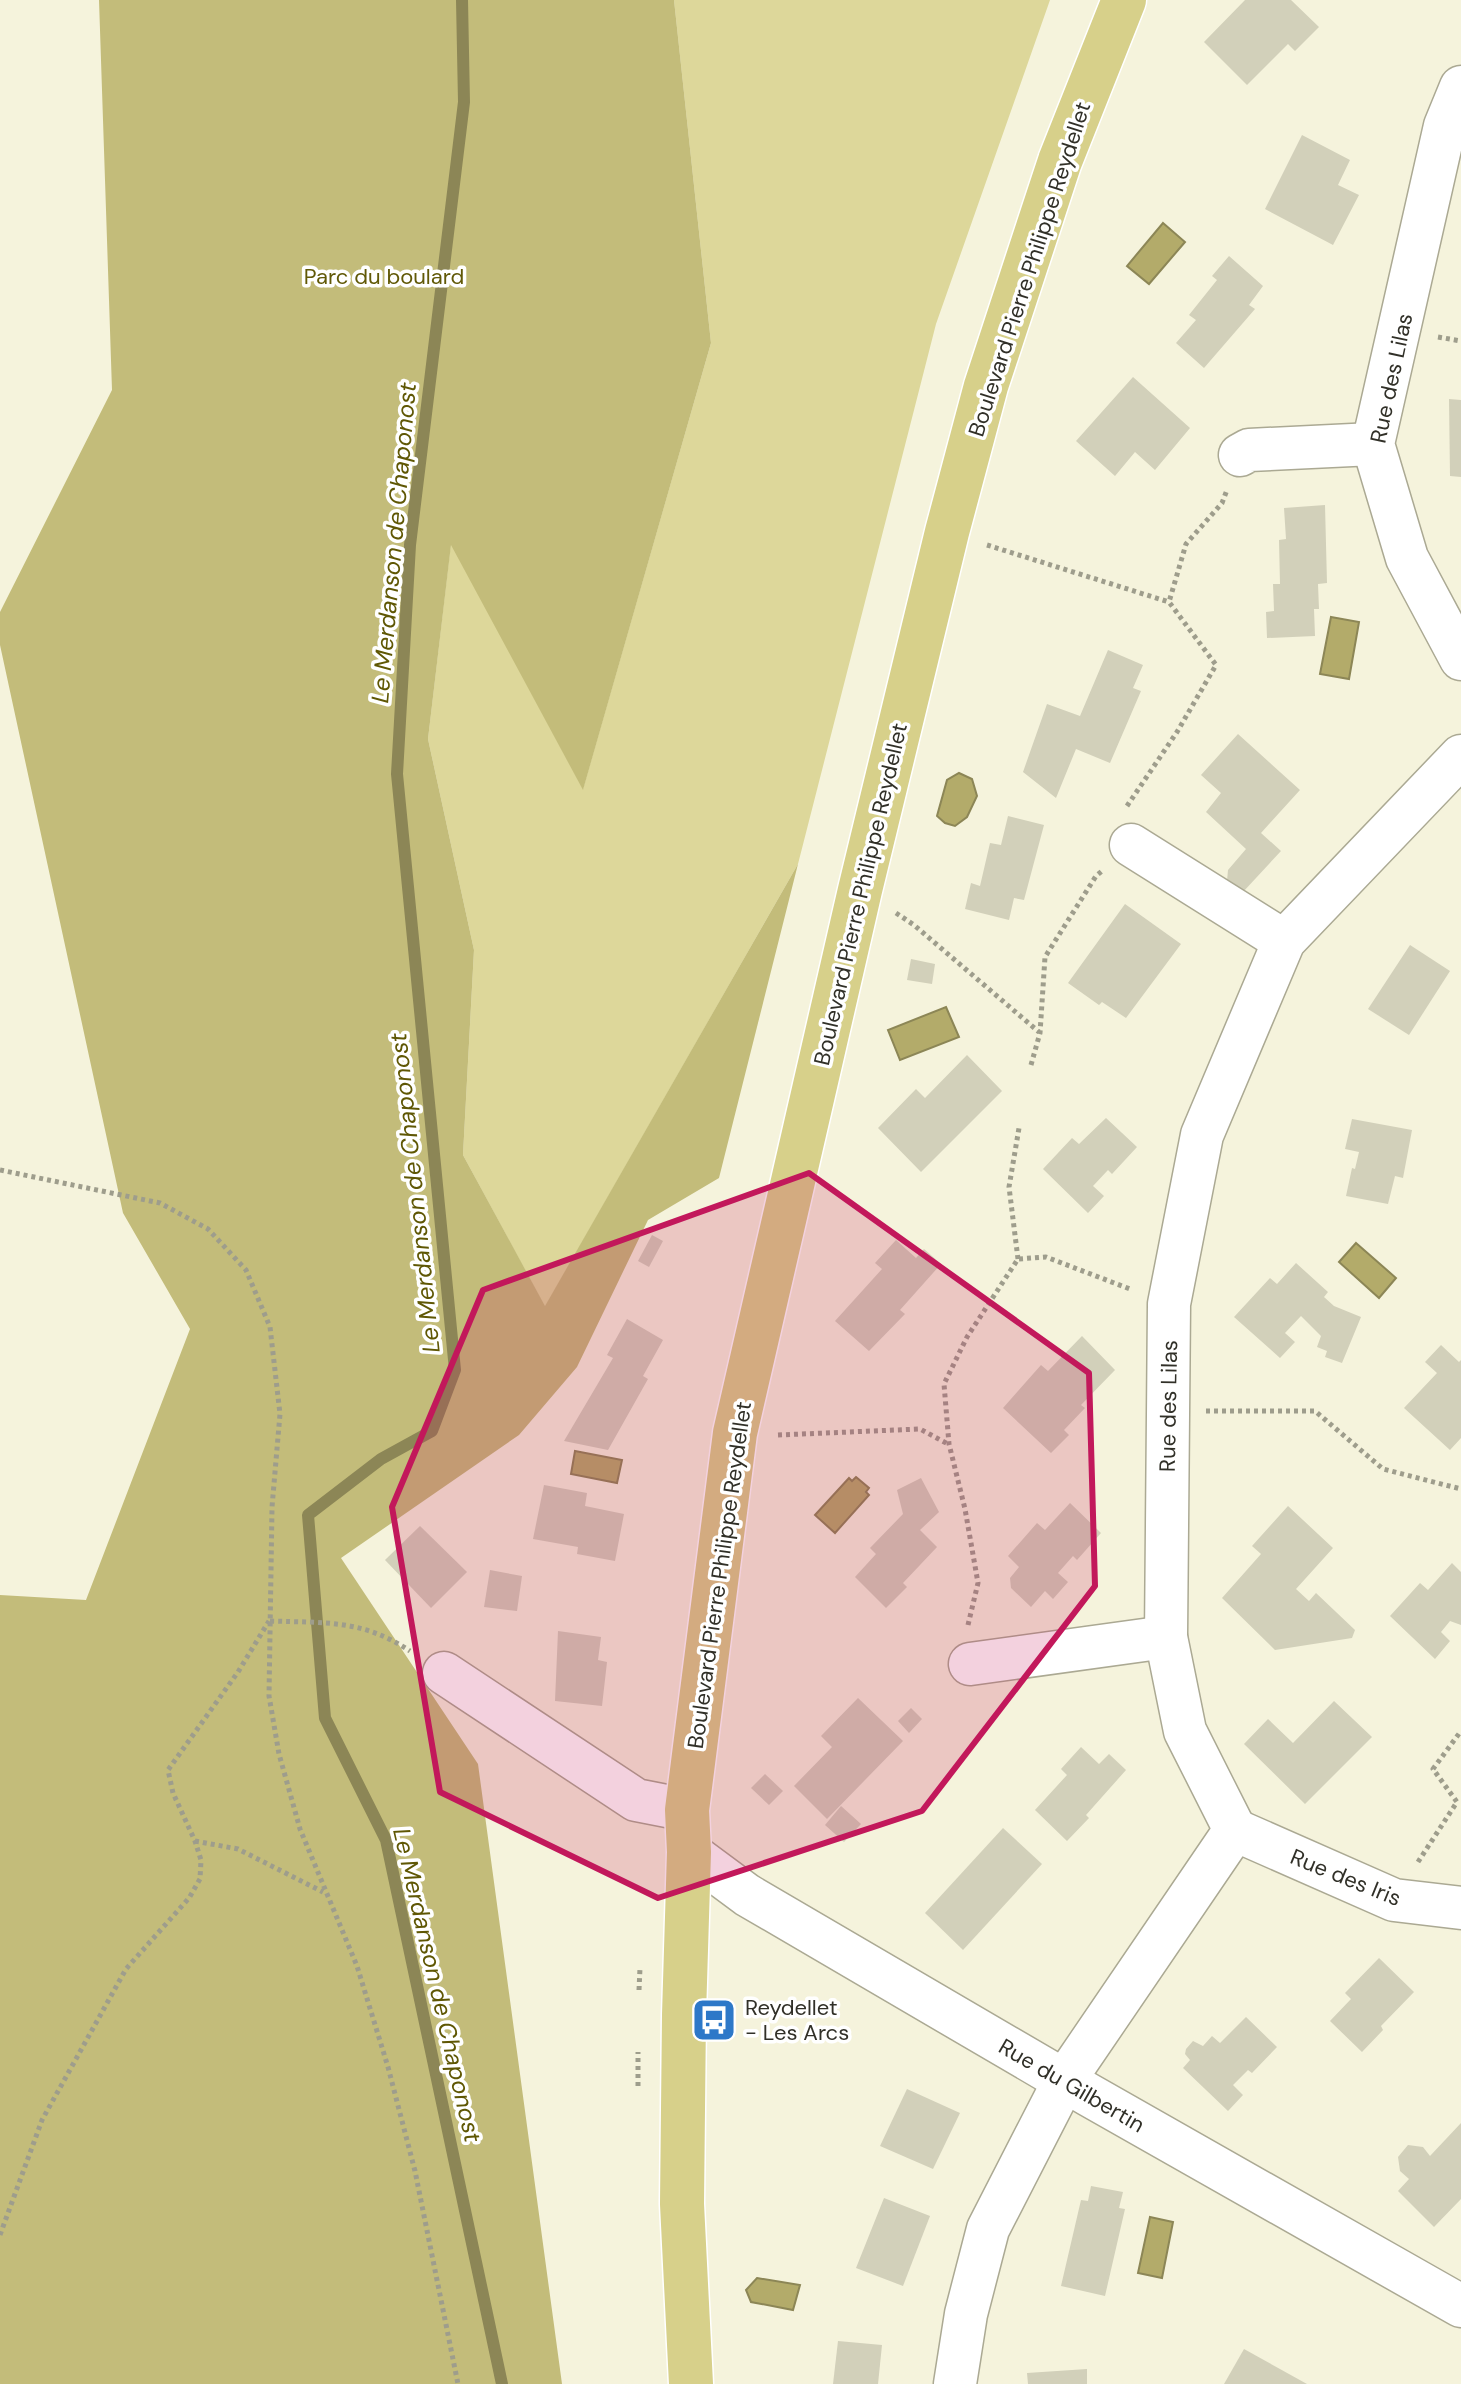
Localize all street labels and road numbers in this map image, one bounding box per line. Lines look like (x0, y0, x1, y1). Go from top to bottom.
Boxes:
street label: Boulevard Pierre Philippe Reydellet (962, 98, 1097, 440)
street label: Rue des Lilas (1364, 311, 1419, 446)
street label: Boulevard Pierre Philippe Reydellet (807, 720, 914, 1068)
street label: Rue des Lilas (1153, 1340, 1184, 1472)
street label: Boulevard Pierre Philippe Reydellet (681, 1400, 758, 1751)
street label: Rue des Iris (1286, 1842, 1405, 1913)
street label: Rue du Gilbertin (993, 2032, 1150, 2139)

